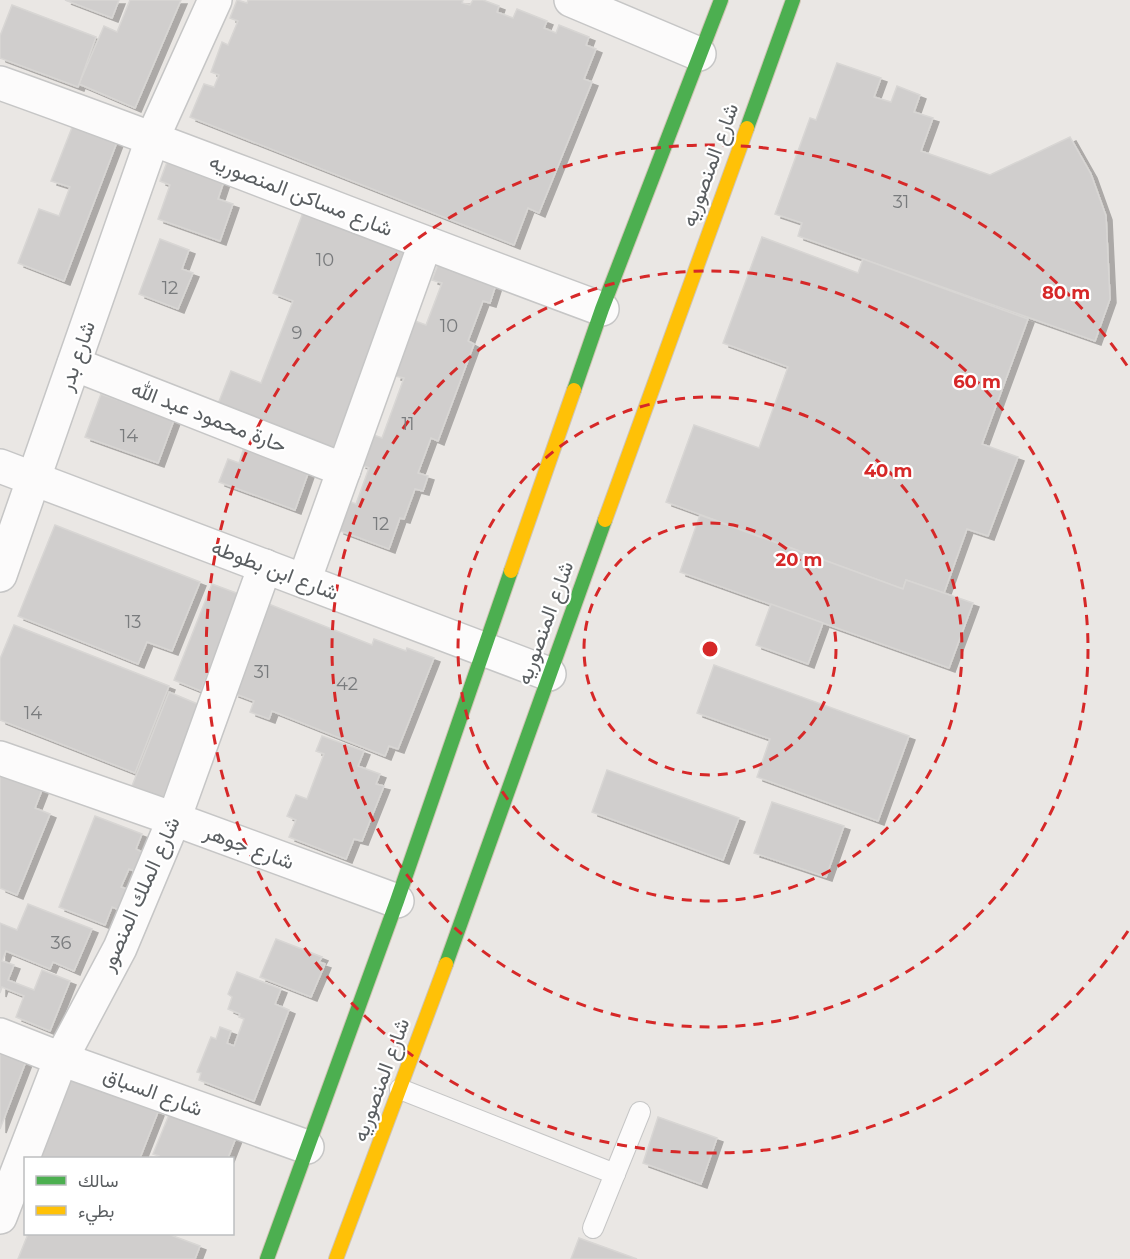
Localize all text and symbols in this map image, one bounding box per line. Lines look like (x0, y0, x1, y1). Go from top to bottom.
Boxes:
street label: شارع المنصوريه (676, 100, 745, 231)
street label: شارع مساكن المنصوريه (205, 148, 396, 243)
house number: 31 (893, 191, 909, 213)
house number: 10 (316, 249, 334, 271)
house number: 12 (162, 277, 178, 299)
text: 80 m (1042, 282, 1090, 304)
house number: 10 (440, 315, 458, 337)
street label: شارع بدر (53, 318, 102, 396)
house number: 9 (292, 322, 303, 344)
text: 60 m (953, 371, 1001, 393)
street label: حارة محمود عبد الله (128, 375, 290, 459)
house number: 11 (402, 413, 415, 435)
house number: 14 (120, 425, 138, 447)
text: 40 m (864, 460, 912, 482)
house number: 12 (373, 513, 389, 535)
street label: شارع ابن بطوطه (208, 534, 342, 607)
text: 20 m (776, 549, 822, 571)
street label: شارع المنصوريه (511, 558, 580, 689)
house number: 13 (125, 611, 141, 633)
centre of rings (700, 639, 720, 659)
house number: 31 (254, 661, 270, 683)
house number: 42 (336, 673, 358, 695)
house number: 14 (24, 702, 42, 724)
street label: شارع الملك المنصور (94, 813, 187, 977)
street label: شارع جوهر (199, 818, 298, 876)
house number: 36 (50, 932, 72, 954)
street label: شارع المنصوريه (347, 1015, 416, 1146)
street label: شارع السباق (99, 1062, 206, 1123)
legend (24, 1157, 234, 1235)
text: سالك (78, 1170, 118, 1192)
text: بطيء (78, 1200, 114, 1226)

